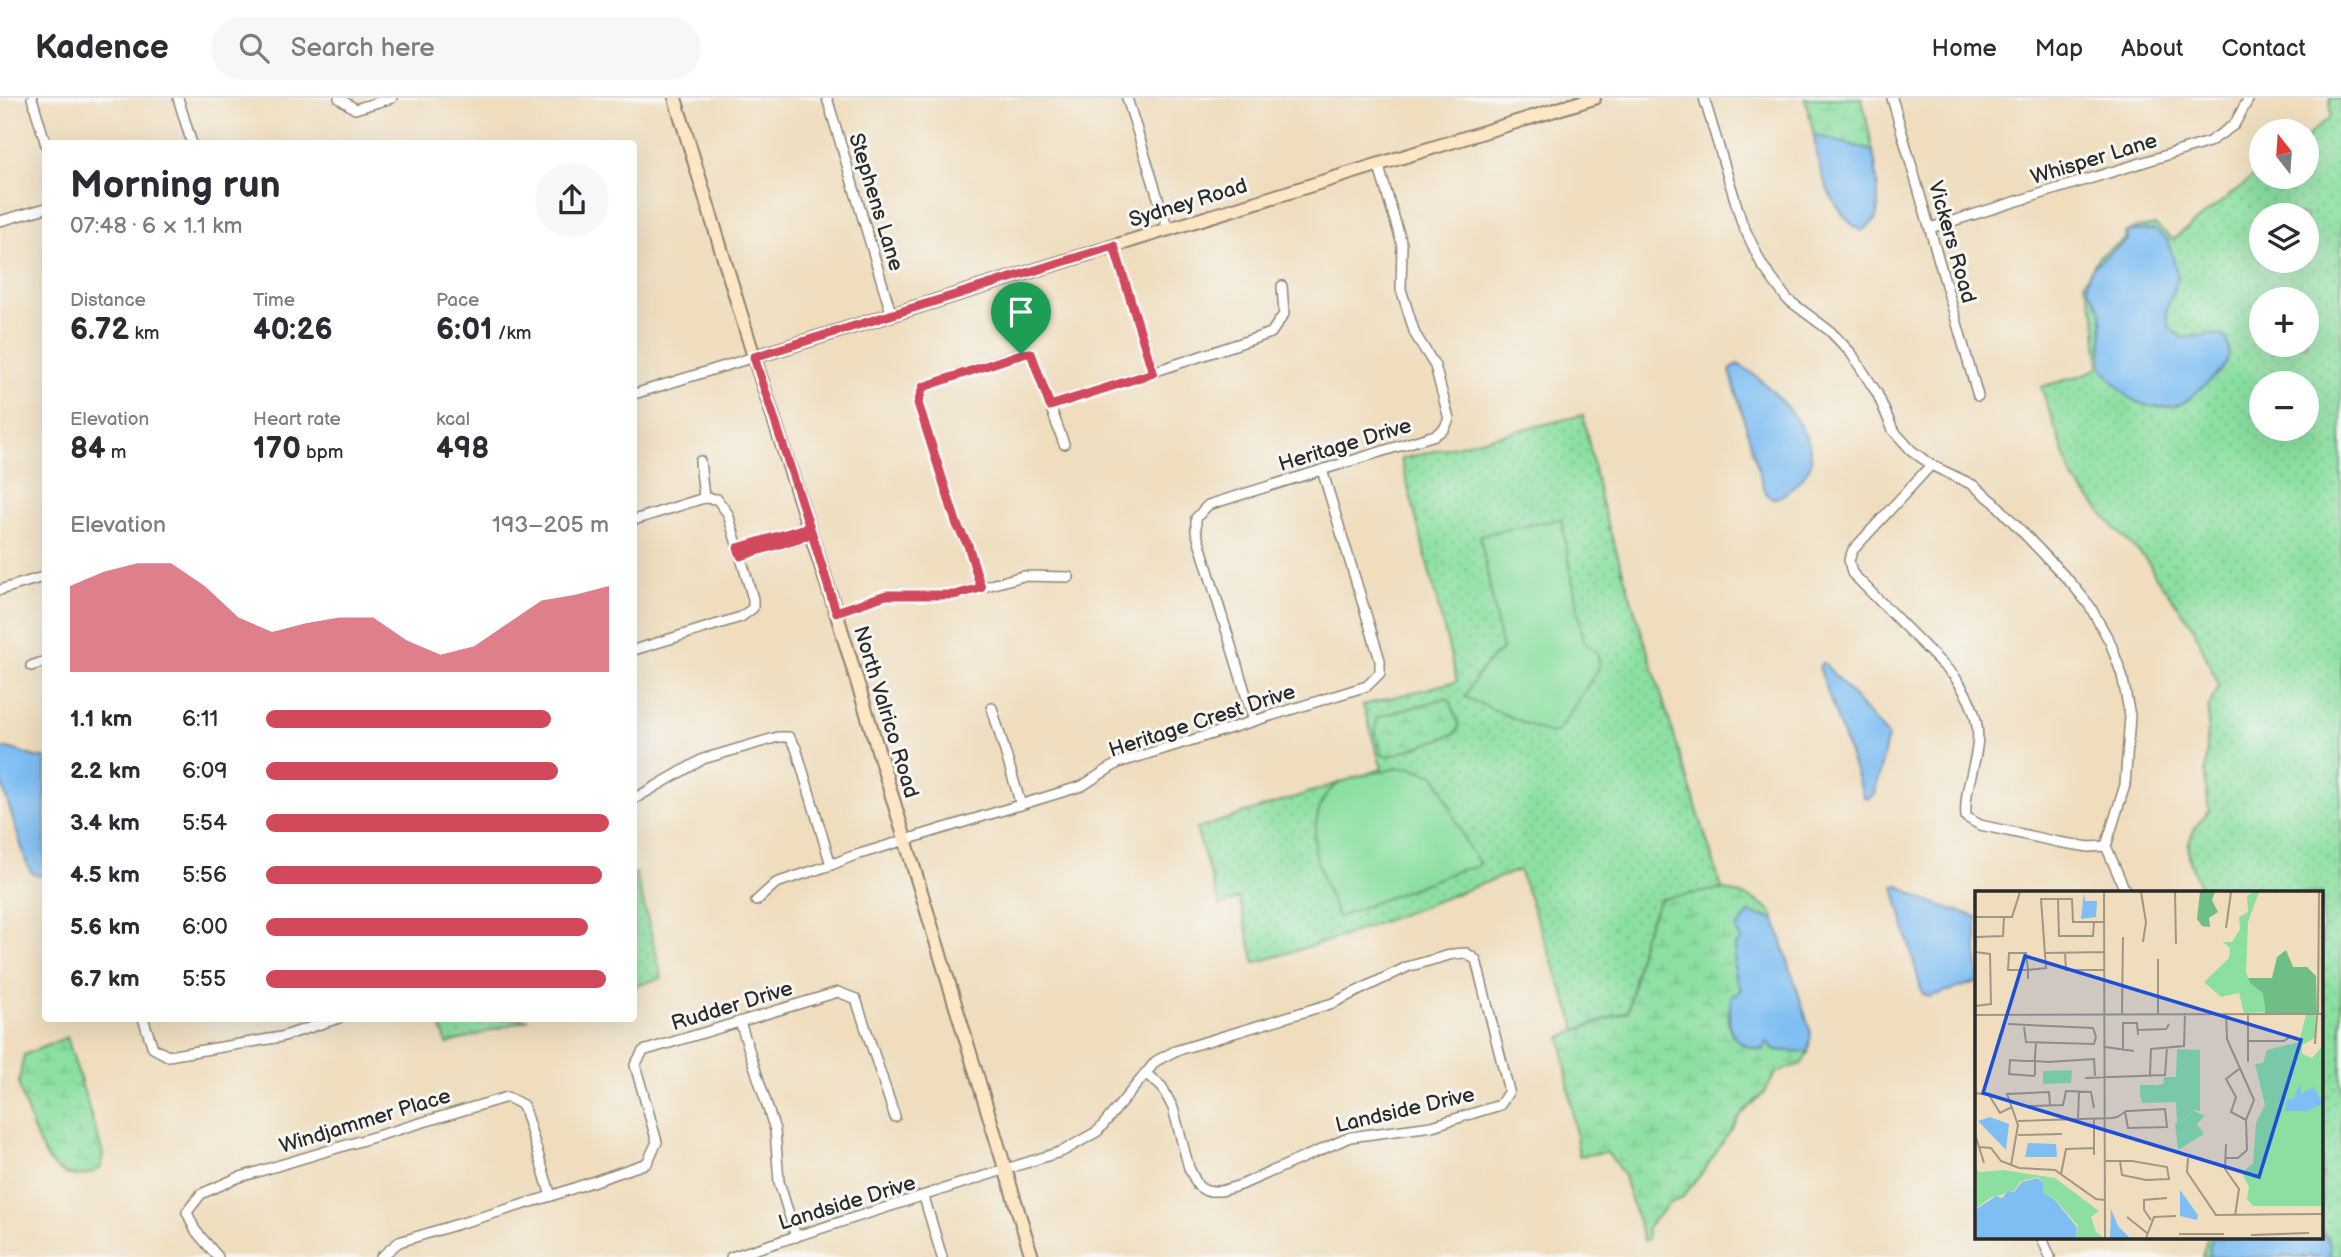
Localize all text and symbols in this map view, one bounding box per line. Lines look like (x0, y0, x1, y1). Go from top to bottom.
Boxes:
search box (211, 17, 701, 80)
text: Kadence (35, 28, 169, 68)
icon: search (235, 29, 273, 67)
text: Search here (291, 33, 435, 64)
text: Home (1932, 34, 1997, 63)
text: Map (2035, 34, 2083, 63)
text: About (2121, 34, 2183, 63)
text: Contact (2221, 34, 2306, 63)
north arrow (2249, 119, 2319, 189)
map controls (2249, 119, 2319, 441)
street label: Whisper Lane (2028, 128, 2160, 190)
street label: Stephens Lane (843, 130, 909, 274)
text: Morning run (70, 163, 281, 208)
button: share (535, 163, 609, 237)
street label: Sydney Road (1126, 173, 1250, 233)
street label: Vickers Road (1923, 178, 1981, 306)
button: layers (2249, 203, 2319, 273)
text: 07:48 · 6 × 1.1 km (70, 212, 242, 240)
pin (991, 282, 1051, 354)
button: + (2249, 287, 2319, 357)
text: Distance (70, 289, 146, 312)
text: Time (253, 289, 295, 312)
text: Pace (436, 289, 479, 312)
icon: arrive (1002, 293, 1040, 331)
text: 6.72 (70, 312, 129, 348)
text: 40:26 (253, 312, 333, 348)
text: 6:01 (436, 312, 493, 348)
text: km (129, 322, 159, 345)
text: /km (493, 322, 531, 345)
button: − (2249, 371, 2319, 441)
text: Elevation (70, 408, 149, 431)
text: Heart rate (253, 408, 341, 431)
text: kcal (436, 408, 470, 431)
street label: Heritage Drive (1276, 413, 1414, 477)
text: 84 (70, 431, 106, 467)
text: 170 (253, 431, 301, 467)
text: 498 (436, 431, 489, 467)
text: m (106, 441, 127, 464)
text: bpm (301, 441, 343, 464)
text: Elevation (70, 511, 166, 539)
text: 193–205 m (492, 511, 609, 539)
street label: North Valrico Road (848, 623, 924, 801)
street label: Heritage Crest Drive (1106, 679, 1298, 763)
text: 1.1 km (70, 705, 132, 733)
text: 6:11 (182, 705, 219, 733)
text: 2.2 km (70, 757, 141, 785)
text: 6:09 (182, 757, 228, 785)
text: 3.4 km (70, 809, 140, 837)
text: 5:54 (182, 809, 227, 837)
text: 4.5 km (70, 861, 140, 889)
text: 5:56 (182, 861, 227, 889)
inset map (1975, 891, 2324, 1240)
text: 5.6 km (70, 913, 140, 941)
text: 6:00 (182, 913, 228, 941)
text: 6.7 km (70, 965, 140, 993)
text: 5:55 (182, 965, 226, 993)
street label: Rudder Drive (668, 976, 796, 1036)
street label: Landside Drive (1333, 1082, 1477, 1138)
street label: Windjammer Place (276, 1083, 454, 1159)
street label: Landside Drive (775, 1170, 919, 1236)

